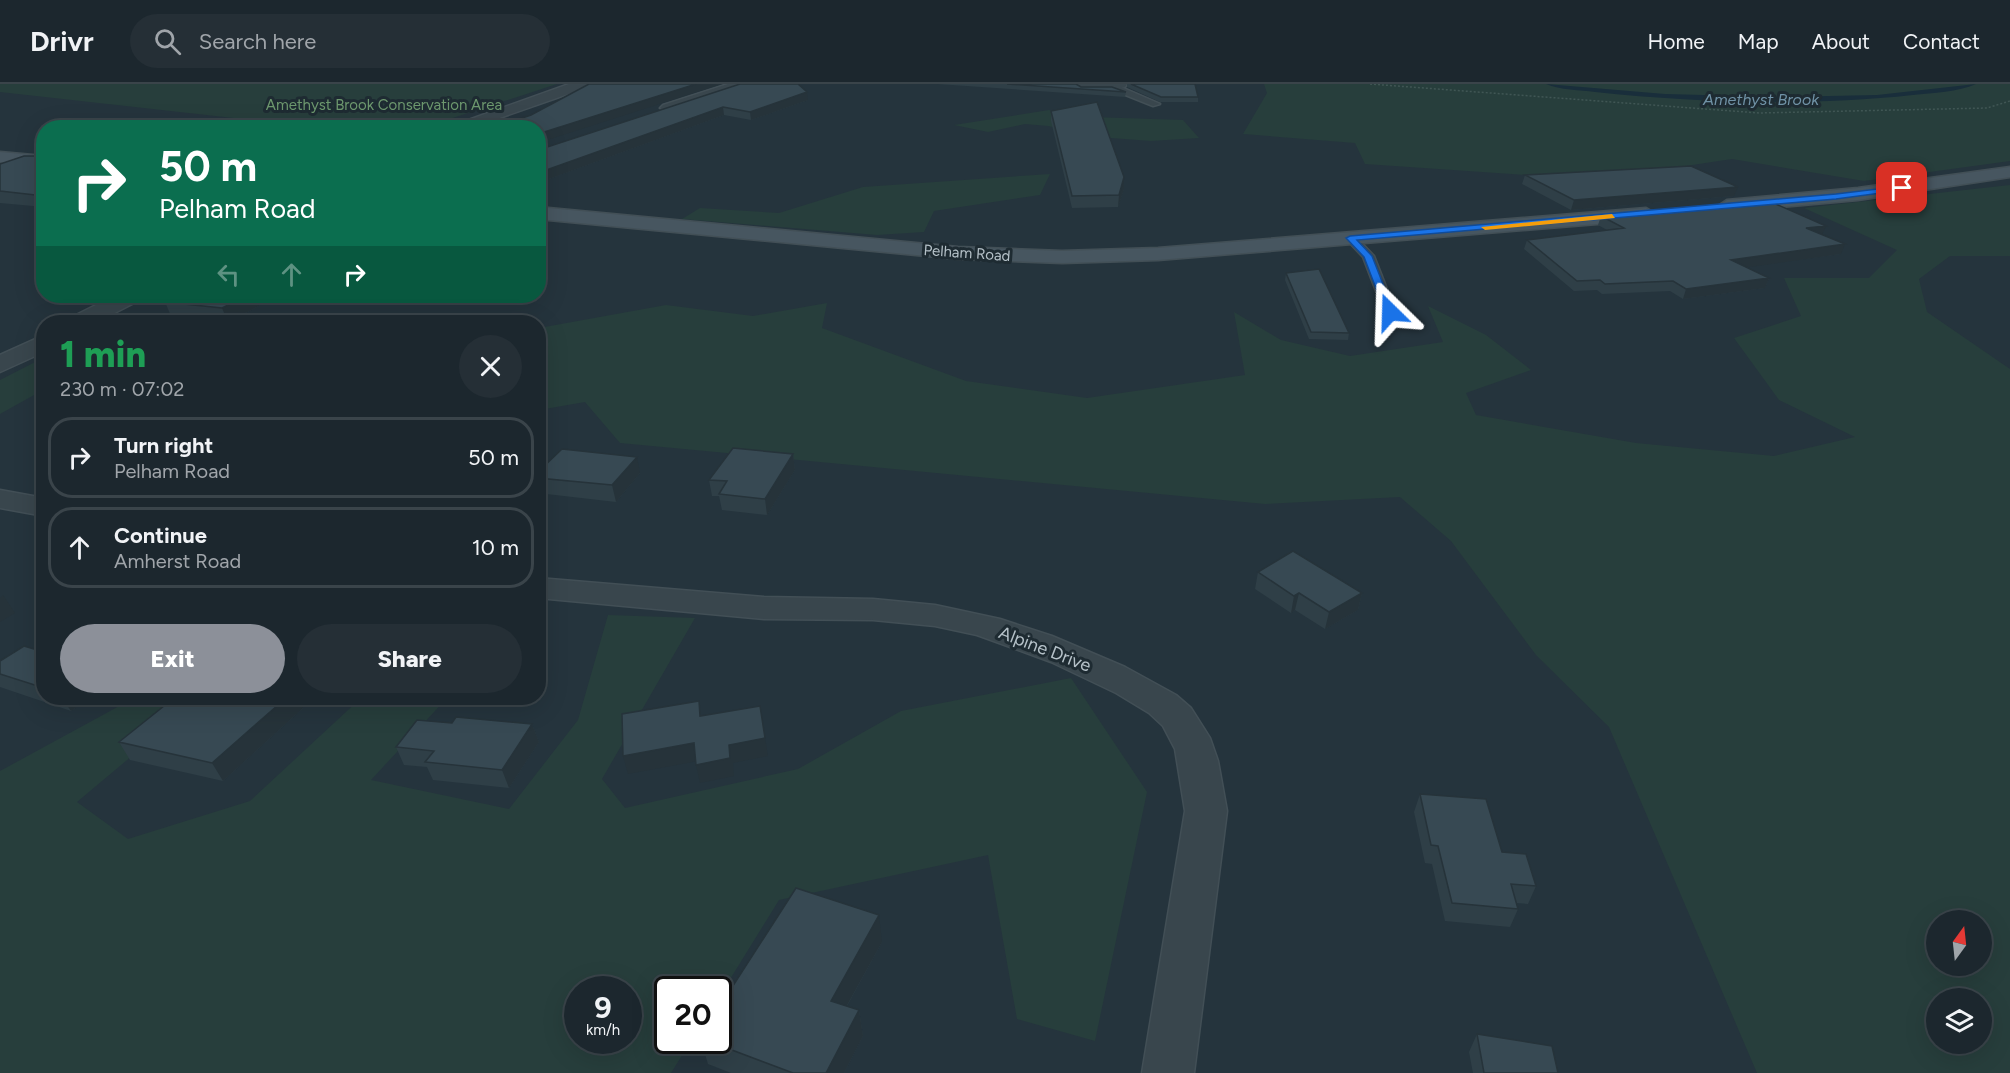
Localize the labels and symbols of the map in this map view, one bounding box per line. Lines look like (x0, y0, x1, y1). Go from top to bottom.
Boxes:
water label: Amethyst Brook (1702, 90, 1820, 109)
park label: Amethyst Brook Conservation Area (266, 96, 502, 114)
pin (1876, 162, 1927, 213)
street label: Pelham Road (923, 241, 1011, 265)
position arrow (1358, 280, 1422, 344)
street label: Alpine Drive (996, 621, 1094, 677)
north arrow (1926, 910, 1992, 976)
speed limit sign: 20 (654, 976, 732, 1054)

